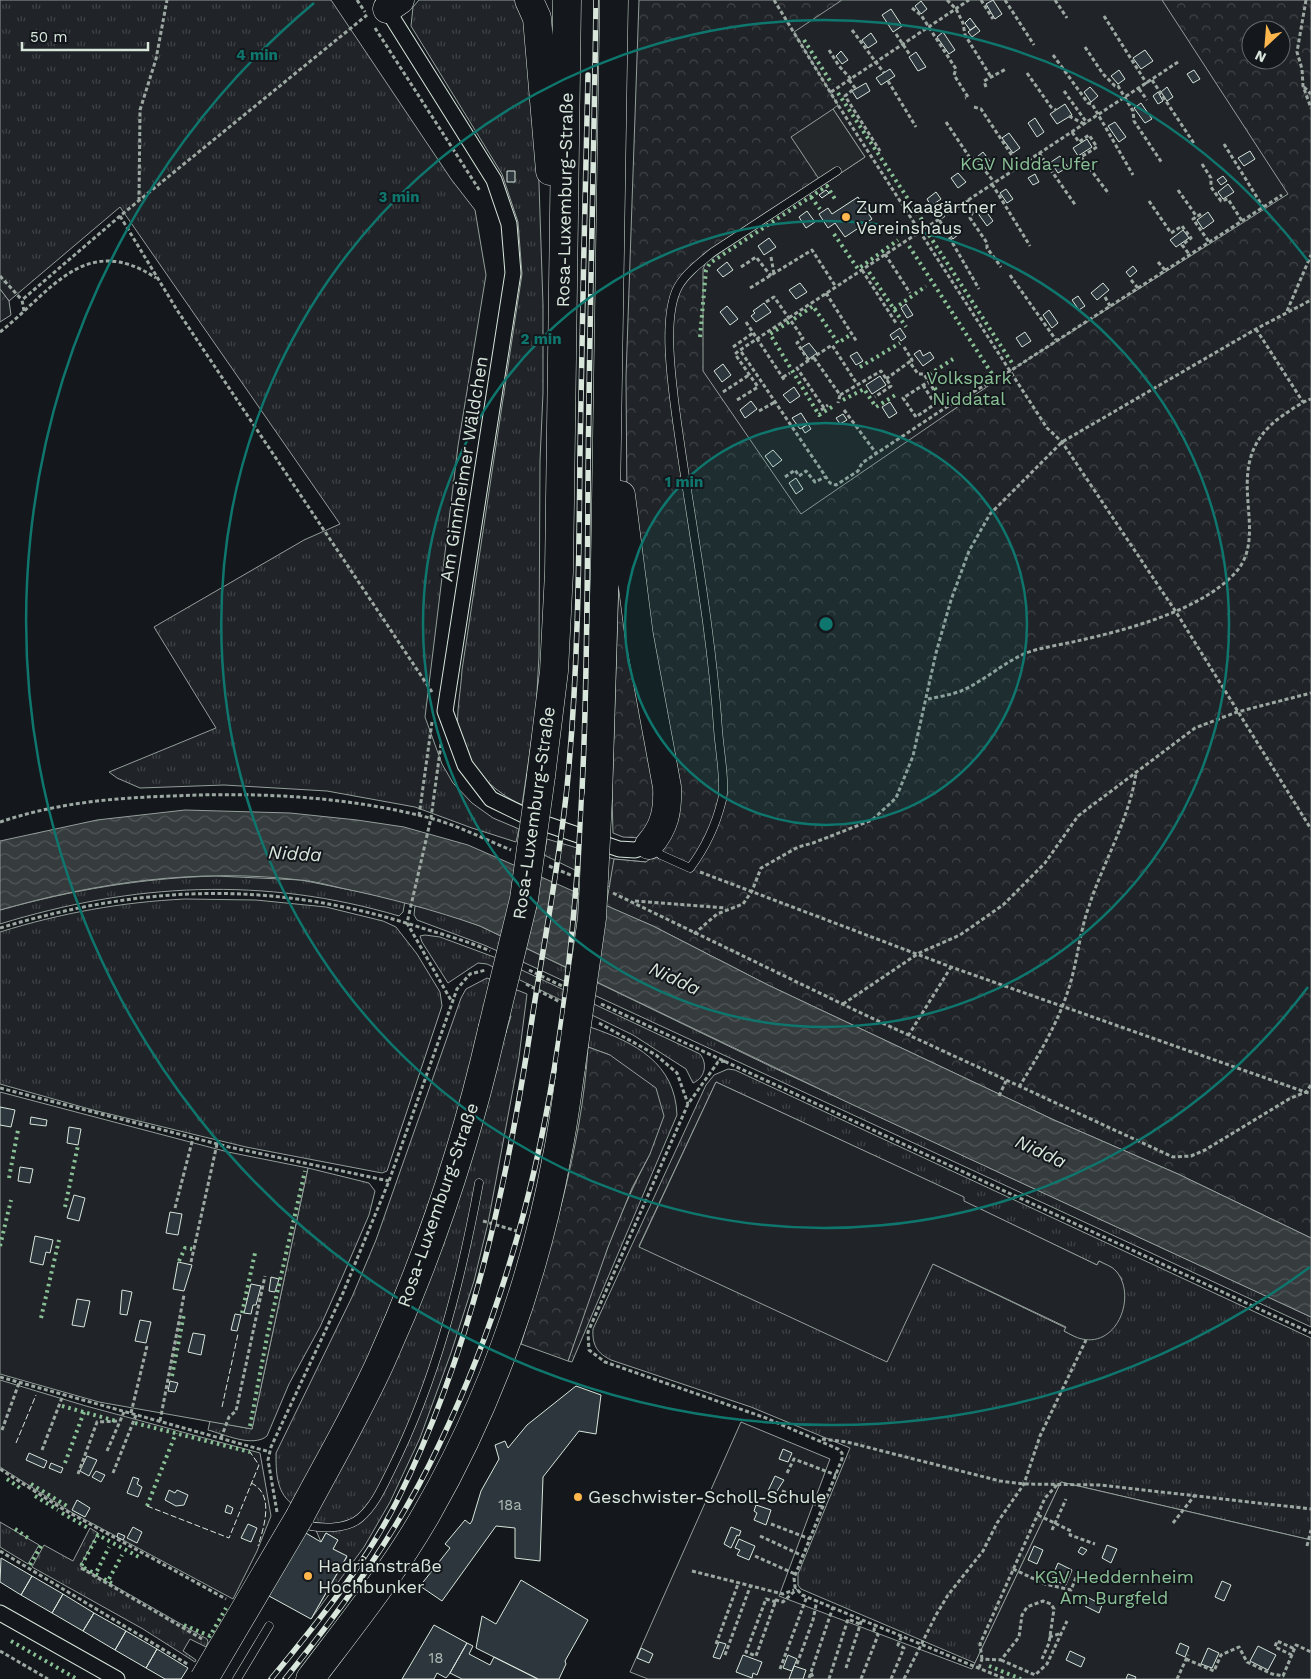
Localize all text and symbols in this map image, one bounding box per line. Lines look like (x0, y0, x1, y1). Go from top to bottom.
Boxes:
scale bar (22, 20, 149, 52)
north arrow (1241, 20, 1291, 70)
text: 50 m (30, 28, 67, 46)
text: 4 min (236, 46, 278, 64)
text: N (1252, 47, 1268, 66)
street label: Rosa-Luxemburg-Straße (552, 92, 577, 308)
park label: KGV Nidda-Ufer (960, 153, 1098, 174)
text: 3 min (379, 188, 419, 206)
place label: Zum Kaagärtner Vereinshaus (856, 196, 996, 238)
marker: Zum Kaagärtner Vereinshaus (840, 211, 852, 223)
text: 2 min (520, 330, 562, 348)
street label: Am Ginnheimer Wäldchen (435, 355, 492, 583)
park label: Volkspark Niddatal (926, 367, 1012, 409)
text: 1 min (665, 473, 703, 491)
centre of rings (817, 615, 835, 633)
street label: Rosa-Luxemburg-Straße (508, 705, 559, 921)
water label: Nidda (268, 841, 323, 866)
water label: Nidda (646, 957, 704, 1000)
street label: Rosa-Luxemburg-Straße (393, 1100, 482, 1310)
water label: Nidda (1012, 1130, 1070, 1173)
place label: Geschwister-Scholl-Schule (588, 1486, 826, 1507)
marker: Geschwister-Scholl-Schule (572, 1491, 584, 1503)
house number: 18a (498, 1496, 522, 1514)
place label: Hadrianstraße Hochbunker (318, 1555, 442, 1597)
park label: KGV Heddernheim Am Burgfeld (1034, 1566, 1194, 1608)
marker: Hadrianstraße Hochbunker (302, 1570, 314, 1582)
house number: 18 (428, 1649, 444, 1667)

